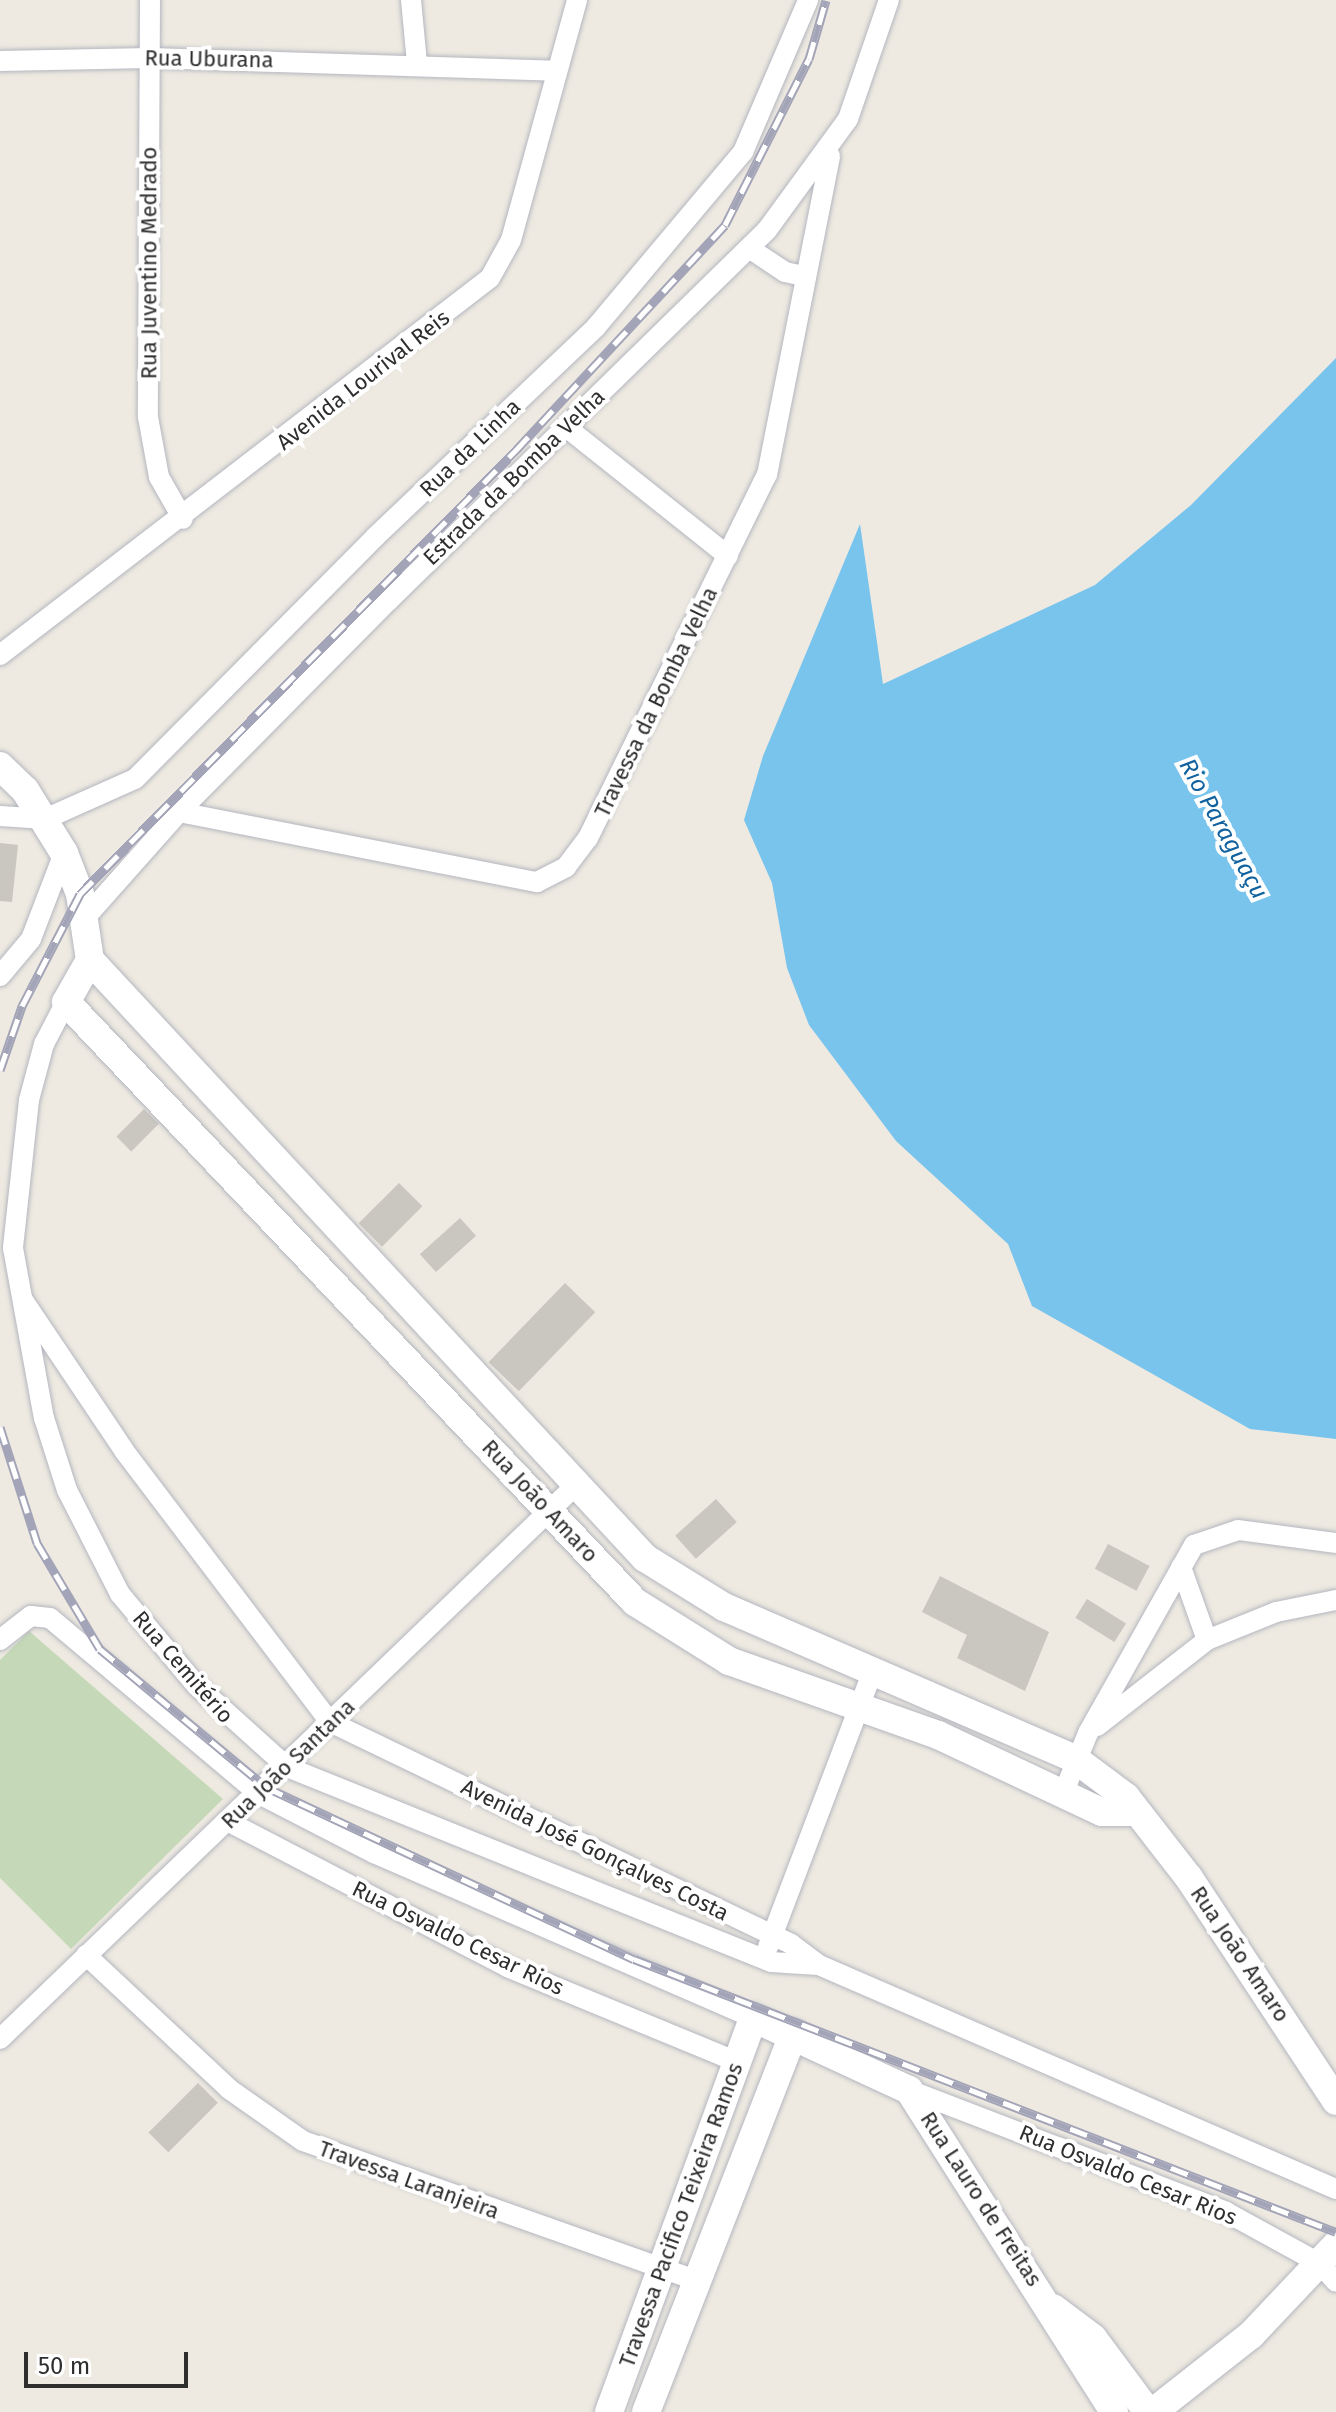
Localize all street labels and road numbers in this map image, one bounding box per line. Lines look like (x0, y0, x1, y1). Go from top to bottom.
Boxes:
street label: Rua Uburana (144, 45, 274, 73)
street label: Rua Juventino Medrado (136, 147, 162, 379)
street label: Avenida Lourival Reis (271, 304, 455, 456)
street label: Estrada da Bomba Velha (418, 383, 610, 571)
street label: Rua da Linha (414, 393, 526, 503)
street label: Travessa da Bomba Velha (589, 583, 723, 821)
street label: Rua João Amaro (476, 1434, 604, 1568)
street label: Rua Cemitério (127, 1606, 239, 1728)
street label: Rua João Santana (216, 1694, 360, 1834)
street label: Avenida José Gonçalves Costa (457, 1774, 733, 1926)
street label: Rua Osvaldo Cesar Rios (348, 1875, 568, 2001)
street label: Rua João Amaro (1185, 1881, 1295, 2027)
street label: Travessa Pacifico Teixeira Ramos (614, 2059, 748, 2371)
street label: Rua Lauro de Freitas (915, 2107, 1047, 2291)
street label: Rua Osvaldo Cesar Rios (1015, 2119, 1241, 2231)
street label: Travessa Laranjeira (315, 2135, 503, 2225)

